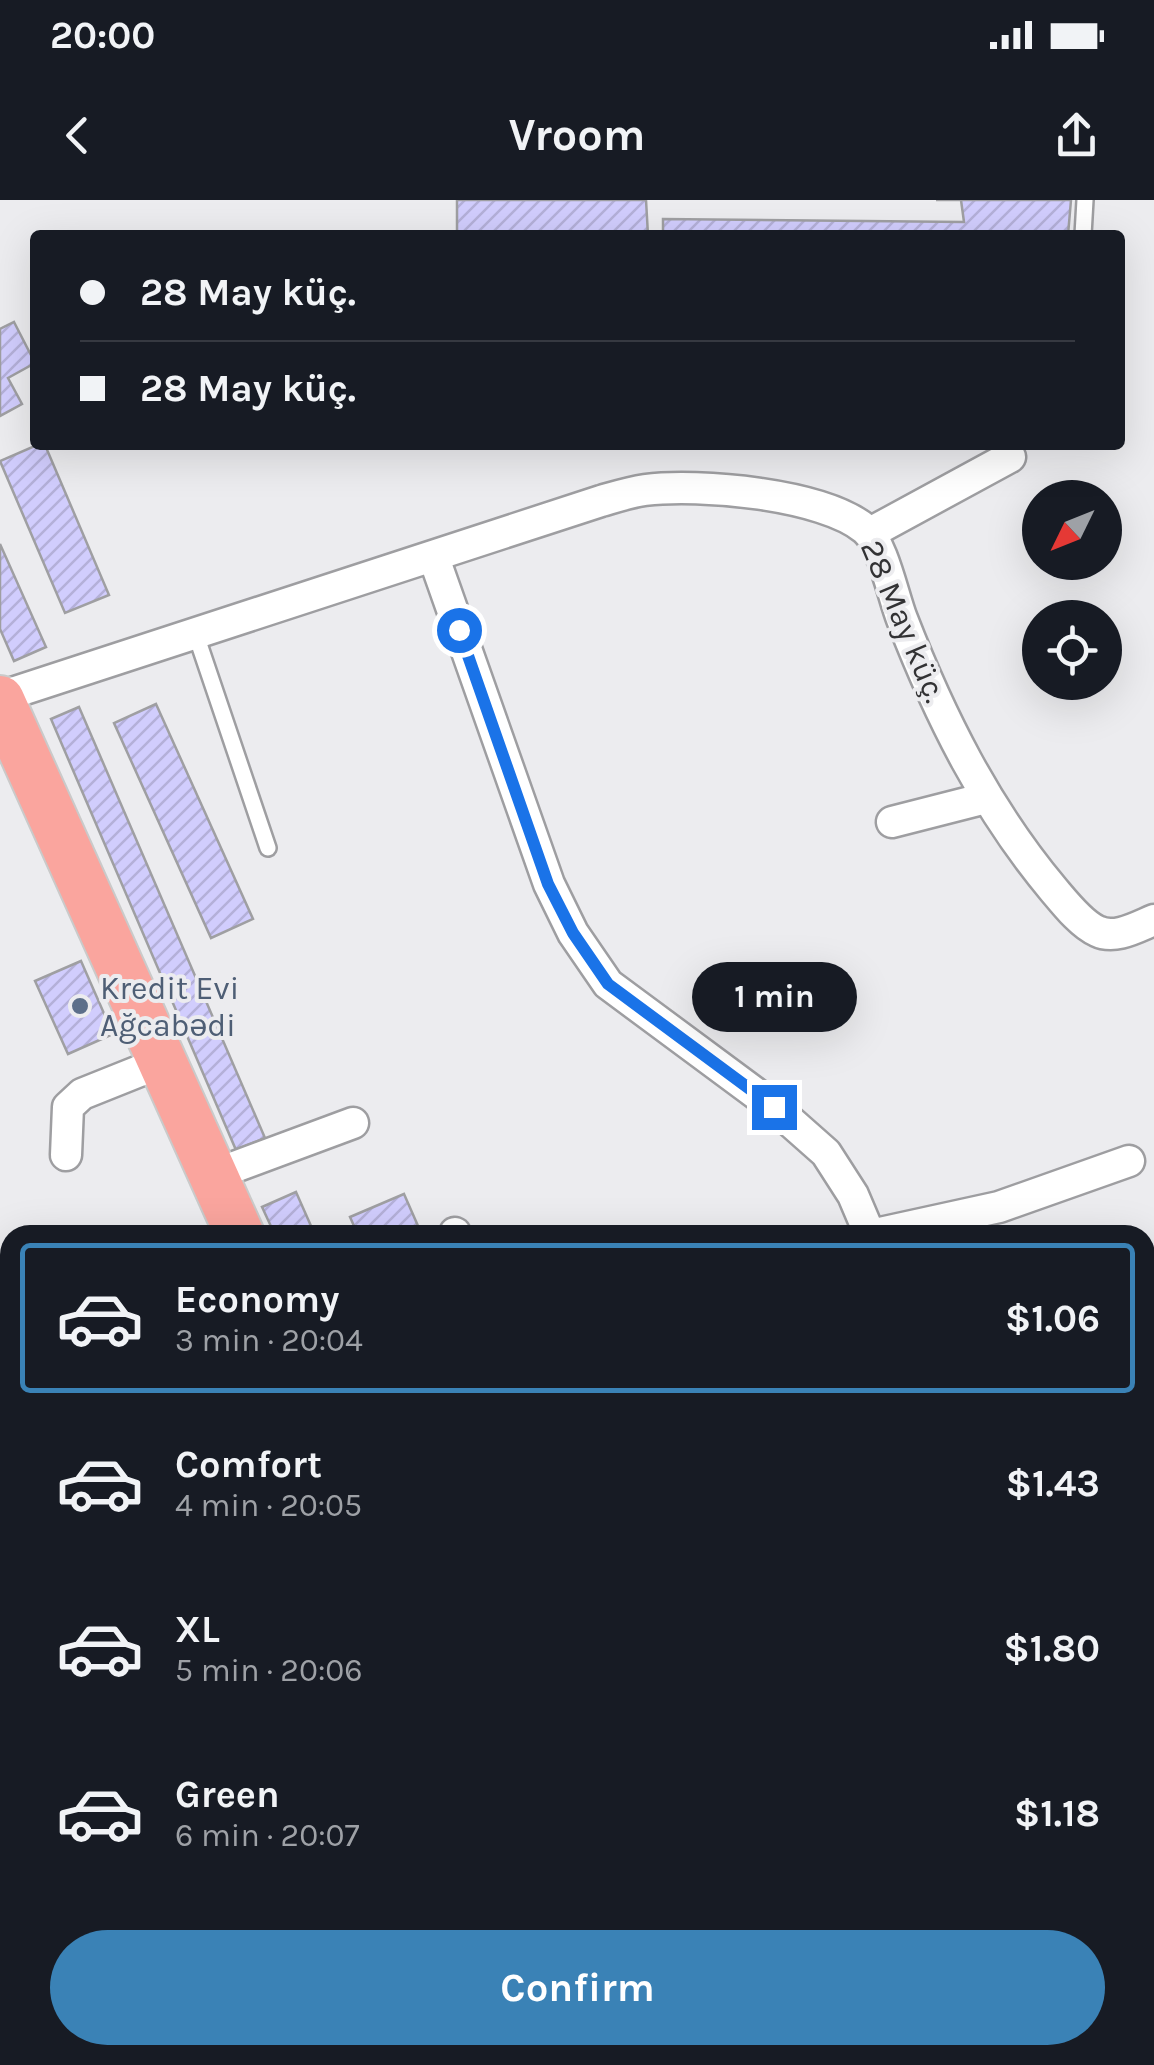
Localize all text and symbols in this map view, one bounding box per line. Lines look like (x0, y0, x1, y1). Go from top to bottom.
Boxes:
text: 20:00 (50, 13, 155, 58)
icon: back (50, 108, 105, 163)
icon: share (1049, 108, 1104, 163)
text: Vroom (509, 109, 645, 161)
text: 28 May küç. (140, 270, 356, 315)
text: 28 May küç. (140, 366, 356, 411)
north arrow (1022, 480, 1122, 580)
map controls (1022, 480, 1122, 700)
street label: 28 May küç. (853, 534, 954, 708)
button: locate (1022, 600, 1122, 700)
route start (437, 608, 482, 653)
callout: 1 min (692, 962, 856, 1032)
place label: Kredit Evi Ağcabədi (100, 970, 239, 1044)
text: 1 min (734, 978, 815, 1015)
marker: Kredit Evi Ağcabədi (69, 995, 91, 1017)
route end (752, 1085, 797, 1130)
icon: car (55, 1273, 145, 1363)
text: Economy (175, 1277, 339, 1322)
text: $1.06 (1005, 1296, 1100, 1341)
text: 3 min · 20:04 (175, 1322, 363, 1359)
icon: car (55, 1438, 145, 1528)
text: Comfort (175, 1442, 322, 1487)
text: $1.43 (1006, 1461, 1100, 1506)
text: 4 min · 20:05 (175, 1487, 362, 1524)
icon: car (55, 1603, 145, 1693)
text: XL (175, 1607, 220, 1652)
text: $1.80 (1003, 1626, 1100, 1671)
text: 5 min · 20:06 (175, 1652, 363, 1689)
icon: car (55, 1768, 145, 1858)
text: Green (175, 1772, 280, 1817)
text: $1.18 (1014, 1791, 1100, 1836)
text: 6 min · 20:07 (175, 1817, 360, 1854)
button: Confirm (50, 1930, 1105, 2045)

